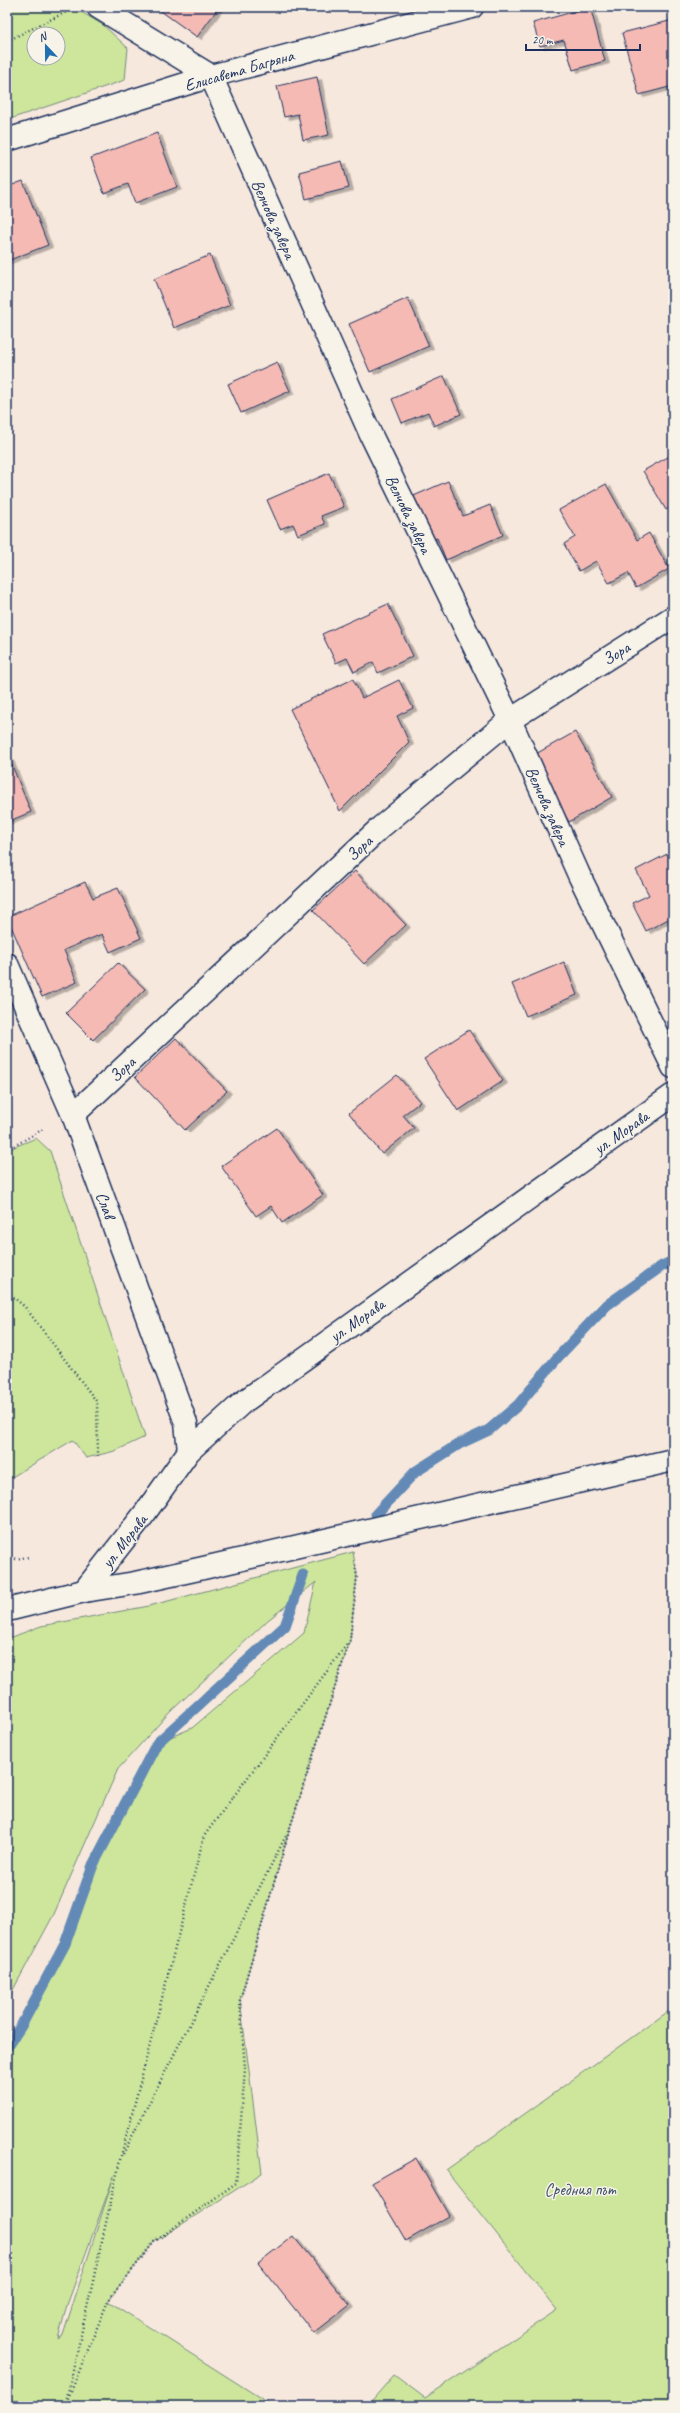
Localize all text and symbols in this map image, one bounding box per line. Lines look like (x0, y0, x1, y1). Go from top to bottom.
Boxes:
north arrow (26, 26, 66, 66)
scale bar (526, 26, 640, 52)
text: N (36, 28, 50, 44)
text: 20 m (532, 32, 554, 48)
street label: Елисавета Багряна (182, 44, 298, 96)
street label: Велчова завера (246, 176, 301, 264)
street label: Велчова завера (380, 472, 437, 559)
street label: Зора (599, 636, 635, 670)
street label: Велчова завера (520, 763, 575, 851)
street label: Зора (342, 830, 378, 866)
street label: Зора (105, 1051, 141, 1087)
street label: ул. Морава (589, 1105, 655, 1160)
street label: Слав (91, 1189, 121, 1224)
street label: ул. Морава (325, 1293, 391, 1348)
street label: ул. Морава (96, 1509, 153, 1573)
park label: Средния път (545, 2179, 617, 2200)

